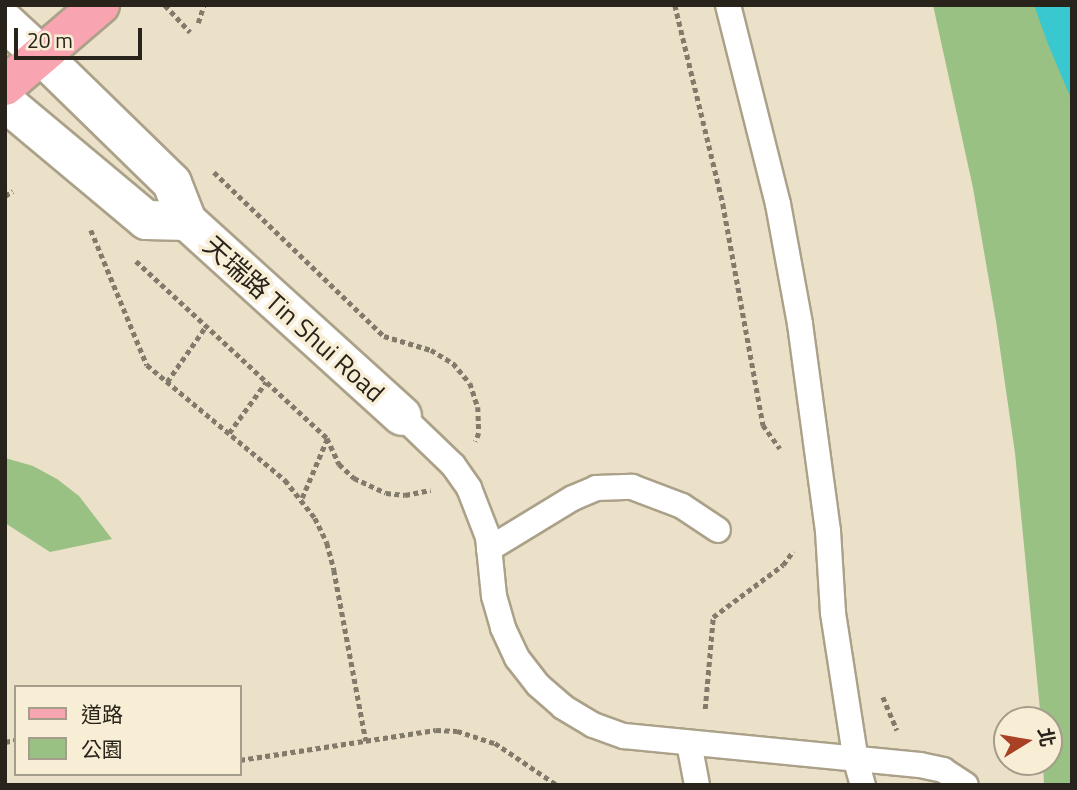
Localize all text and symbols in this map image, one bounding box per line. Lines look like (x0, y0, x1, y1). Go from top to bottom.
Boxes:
scale bar (18, 14, 145, 58)
text: 20 m (27, 24, 73, 56)
street label: 天瑞路 Tin Shui Road (197, 230, 391, 408)
legend (14, 685, 242, 776)
text: 道路 (81, 698, 123, 730)
north arrow (993, 706, 1063, 776)
text: 北 (1031, 725, 1063, 749)
text: 公園 (81, 733, 123, 765)

